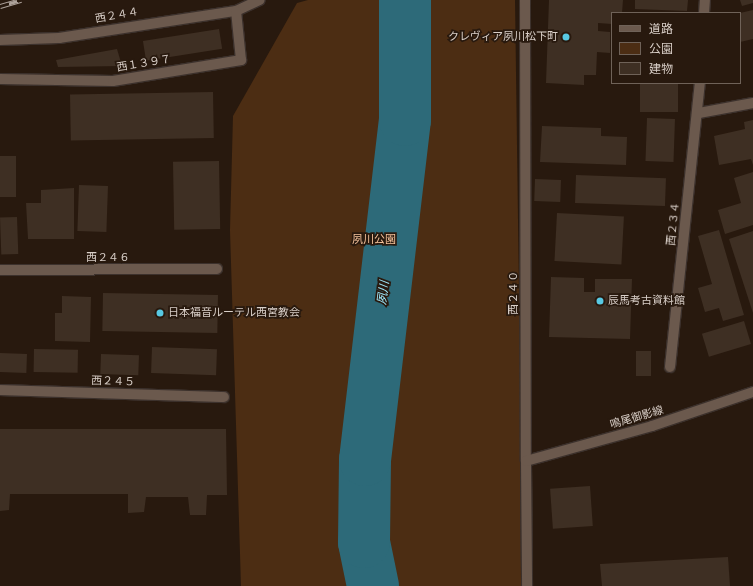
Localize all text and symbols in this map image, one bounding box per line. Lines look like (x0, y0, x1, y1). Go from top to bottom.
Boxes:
street label: 西２４４ (94, 6, 140, 26)
legend (611, 12, 741, 84)
text: 道路 (649, 22, 673, 38)
place label: クレヴィア夙川松下町 (448, 30, 558, 44)
marker: クレヴィア夙川松下町 (561, 32, 571, 42)
text: 公園 (649, 42, 673, 58)
street label: 西１３９７ (116, 53, 172, 75)
text: 建物 (649, 62, 673, 78)
street label: 西２３４ (665, 201, 683, 247)
park label: 夙川公園 (352, 233, 396, 247)
street label: 西２４６ (86, 251, 130, 265)
street label: 西２４０ (507, 271, 521, 315)
water label: 夙川 (376, 280, 394, 306)
place label: 辰馬考古資料館 (608, 294, 685, 308)
marker: 辰馬考古資料館 (595, 296, 605, 306)
place label: 日本福音ルーテル西宮教会 (168, 306, 300, 320)
marker: 日本福音ルーテル西宮教会 (155, 308, 165, 318)
street label: 西２４５ (91, 375, 135, 389)
street label: 鳴尾御影線 (609, 404, 665, 432)

